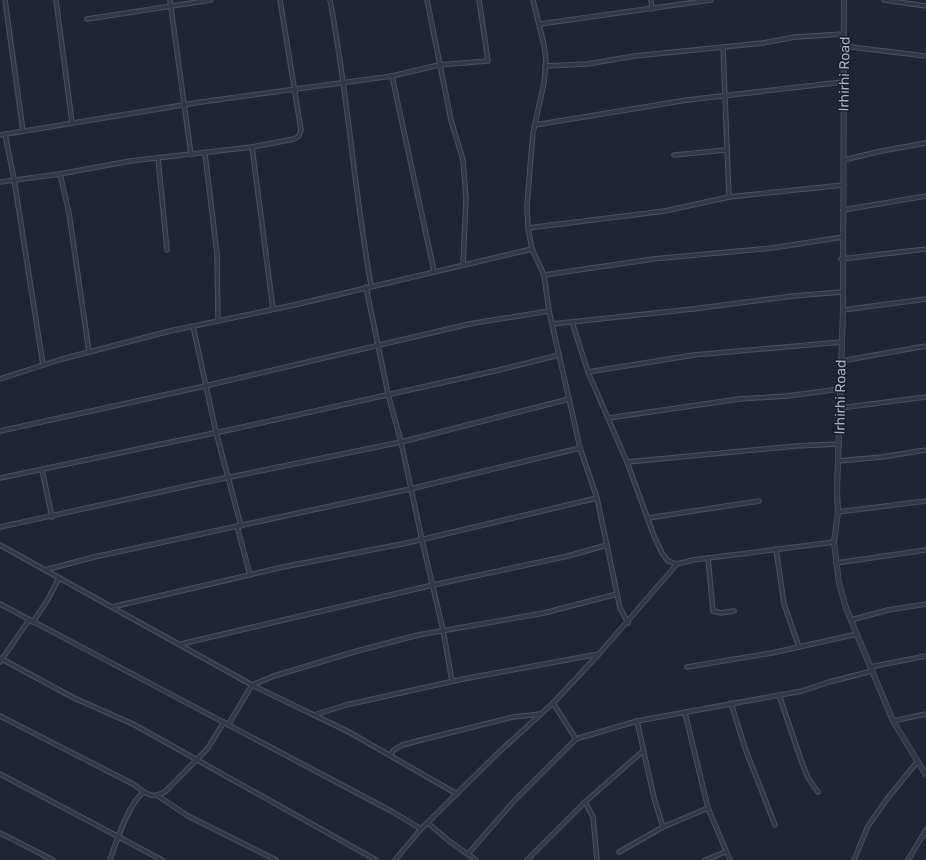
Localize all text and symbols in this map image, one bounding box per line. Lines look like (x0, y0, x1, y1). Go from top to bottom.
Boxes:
street label: Irhirhi Road (835, 36, 854, 112)
street label: Irhirhi Road (831, 359, 850, 435)

